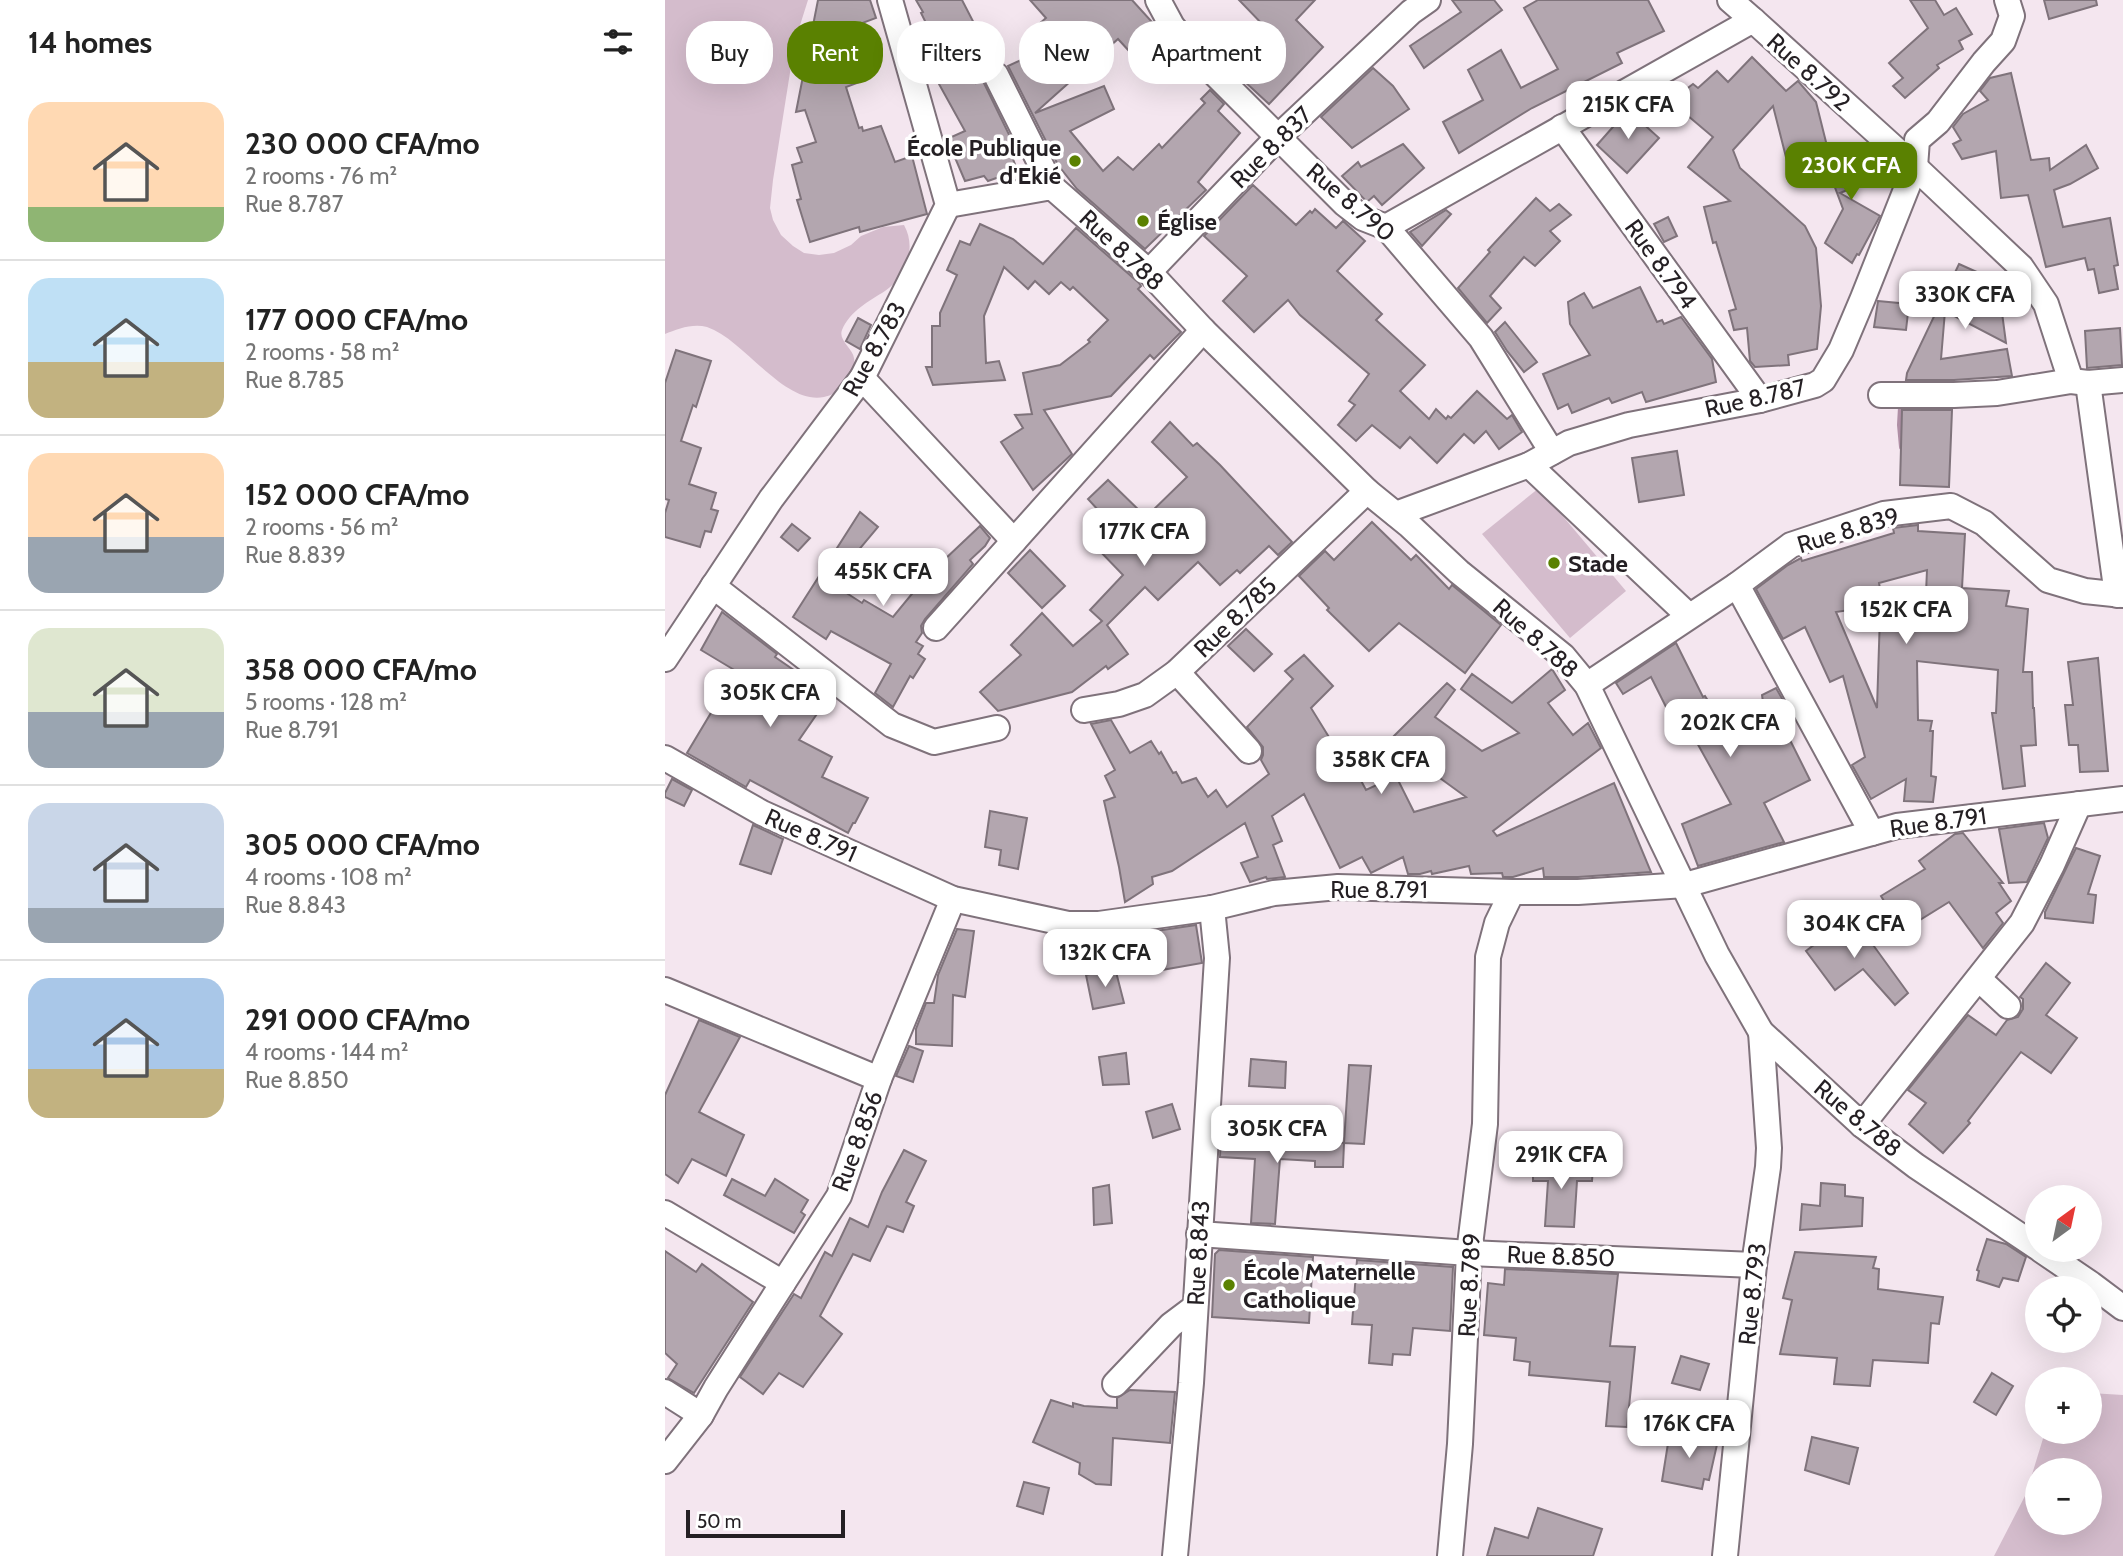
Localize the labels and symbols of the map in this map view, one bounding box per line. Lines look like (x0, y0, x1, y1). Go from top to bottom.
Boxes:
street label: Rue 8.792 (1761, 27, 1857, 117)
pin: 215K CFA (1556, 82, 1700, 141)
street label: Rue 8.837 (1224, 100, 1318, 194)
place label: École Publique d'Ekié (907, 133, 1061, 190)
pin: 230K CFA (1779, 142, 1923, 202)
marker: École Publique d'Ekié (1067, 153, 1083, 169)
street label: Rue 8.790 (1301, 157, 1401, 247)
street label: Rue 8.788 (1074, 204, 1170, 296)
place label: Église (1157, 207, 1217, 236)
marker: Église (1135, 213, 1151, 229)
street label: Rue 8.794 (1619, 214, 1703, 315)
pin: 330K CFA (1893, 272, 2037, 331)
street label: Rue 8.783 (836, 297, 912, 401)
street label: Rue 8.787 (1702, 372, 1808, 424)
street label: Rue 8.839 (1793, 501, 1903, 559)
pin: 177K CFA (1072, 508, 1216, 568)
pin: 455K CFA (811, 548, 955, 608)
place label: Stade (1568, 549, 1628, 578)
marker: Stade (1546, 555, 1562, 571)
street label: Rue 8.785 (1188, 571, 1282, 663)
pin: 152K CFA (1834, 586, 1978, 646)
street label: Rue 8.788 (1487, 592, 1585, 684)
pin: 305K CFA (698, 670, 842, 729)
pin: 202K CFA (1658, 700, 1802, 759)
pin: 358K CFA (1309, 736, 1453, 796)
street label: Rue 8.791 (1888, 801, 1988, 843)
street label: Rue 8.791 (761, 802, 861, 868)
street label: Rue 8.791 (1330, 875, 1428, 904)
pin: 304K CFA (1782, 900, 1926, 960)
pin: 132K CFA (1033, 930, 1177, 989)
street label: Rue 8.788 (1808, 1073, 1908, 1163)
street label: Rue 8.856 (825, 1087, 889, 1195)
pin: 305K CFA (1205, 1106, 1349, 1165)
pin: 291K CFA (1489, 1132, 1633, 1191)
north arrow (2025, 1185, 2102, 1262)
street label: Rue 8.843 (1181, 1200, 1215, 1306)
street label: Rue 8.789 (1452, 1232, 1486, 1338)
street label: Rue 8.850 (1506, 1240, 1616, 1272)
street label: Rue 8.793 (1732, 1241, 1772, 1347)
place label: École Maternelle Catholique (1243, 1257, 1415, 1314)
marker: École Maternelle Catholique (1221, 1277, 1237, 1293)
pin: 176K CFA (1617, 1400, 1761, 1460)
scale bar (686, 1507, 845, 1539)

